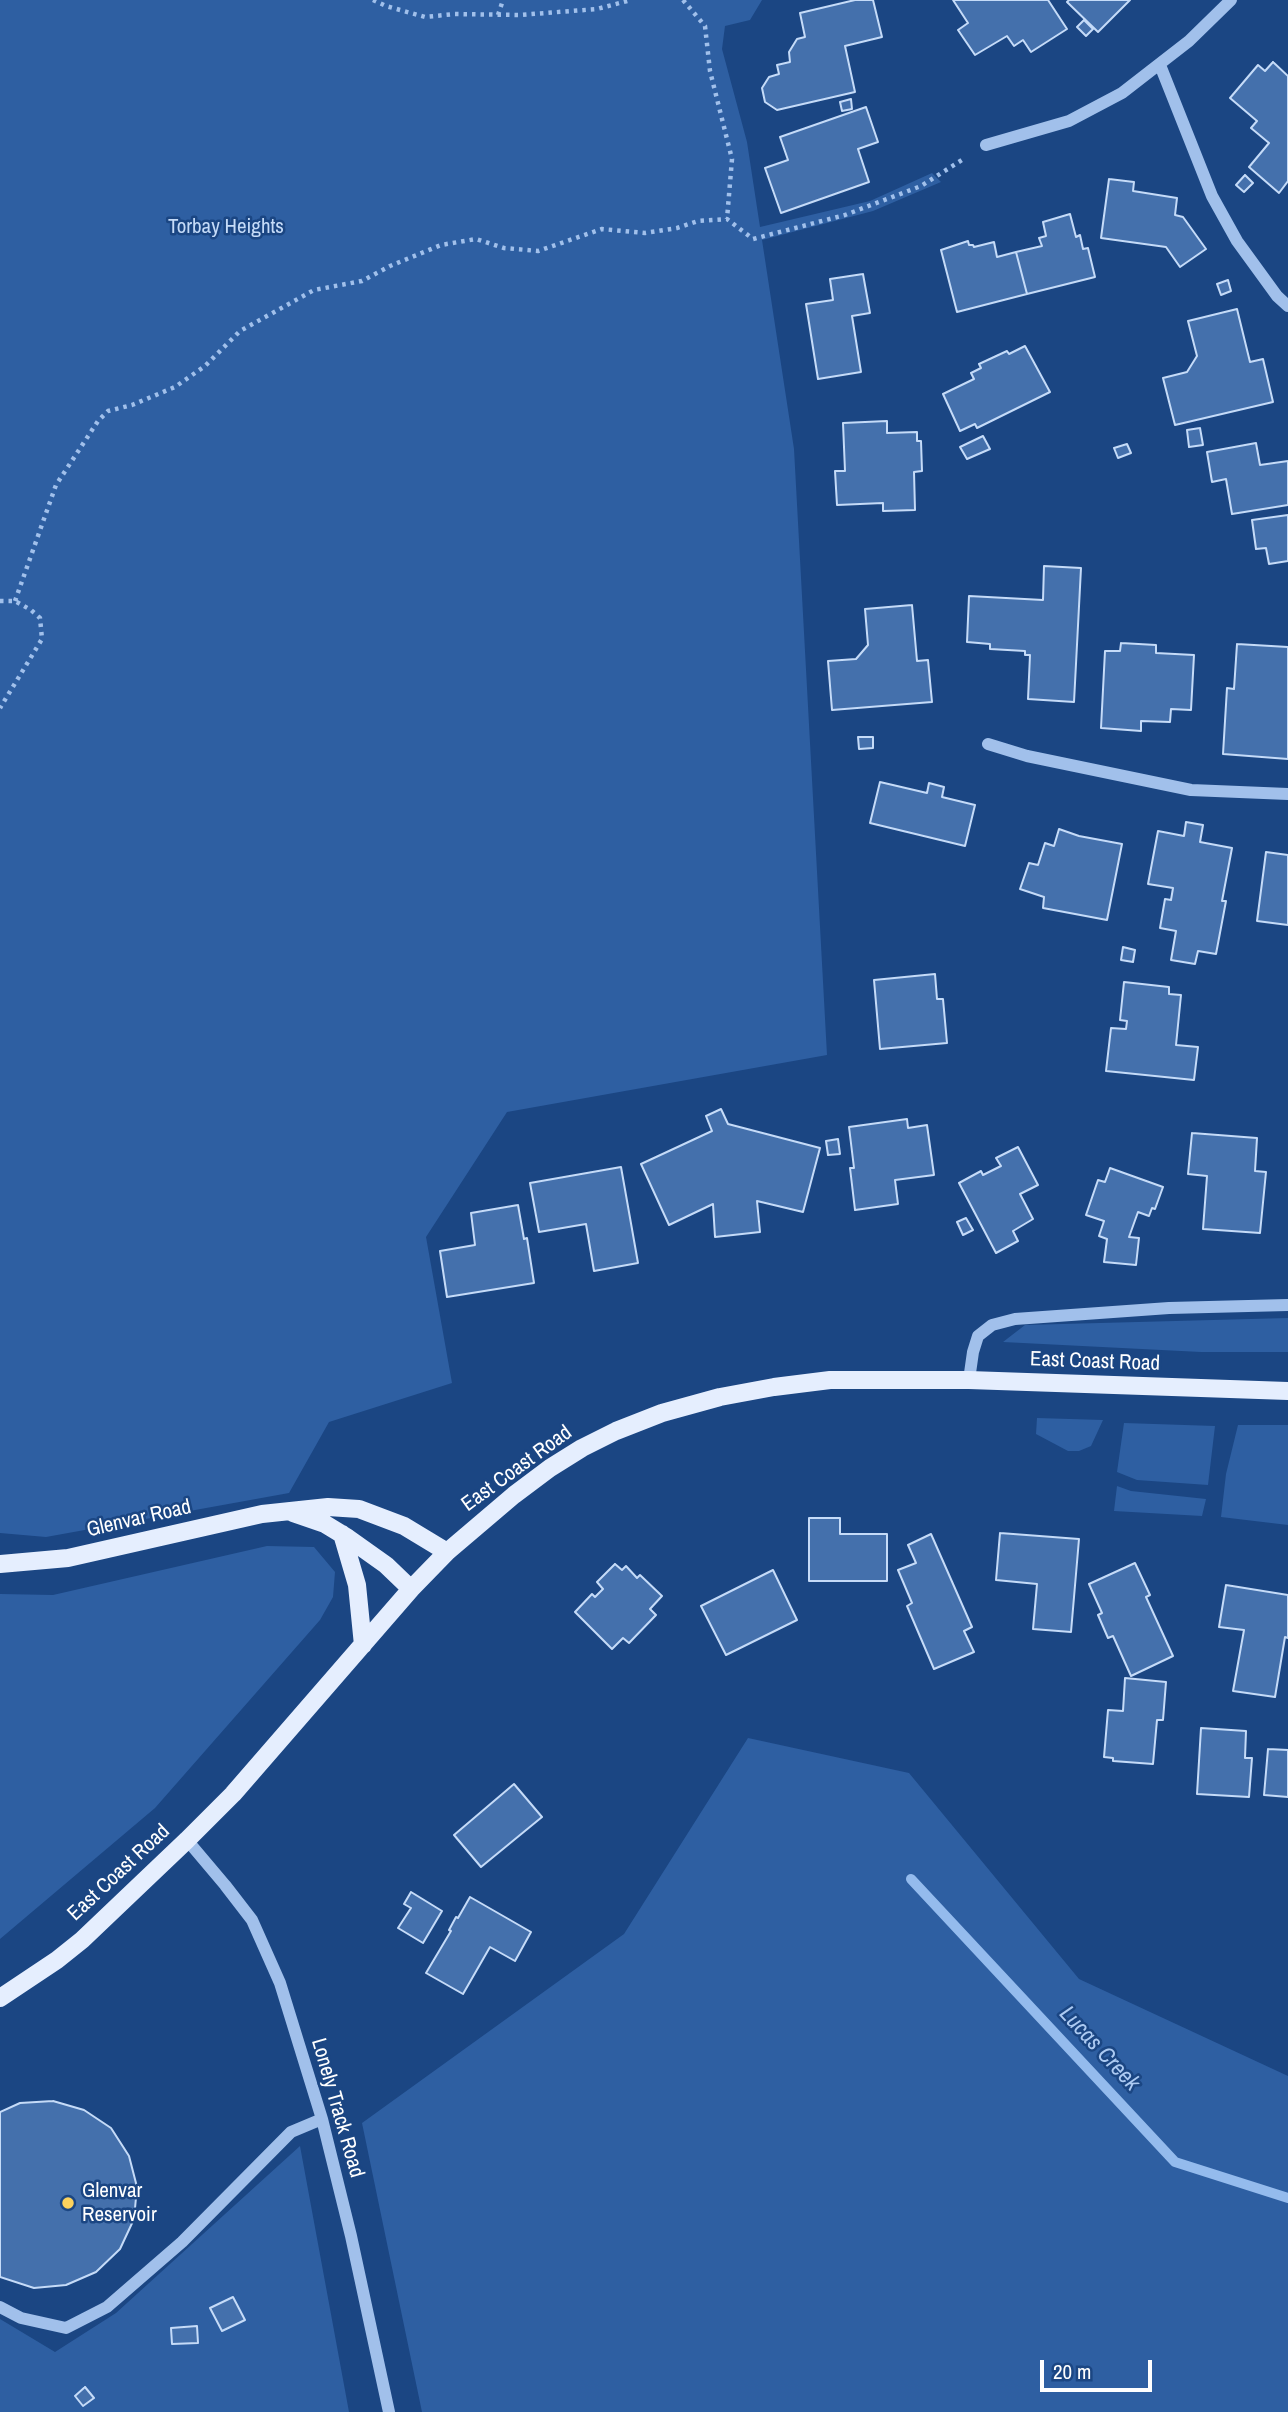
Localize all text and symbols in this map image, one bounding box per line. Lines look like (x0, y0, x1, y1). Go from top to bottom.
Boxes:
park label: Torbay Heights (168, 214, 284, 240)
street label: East Coast Road (1030, 1347, 1160, 1377)
street label: East Coast Road (457, 1421, 577, 1517)
street label: Glenvar Road (84, 1495, 194, 1543)
street label: East Coast Road (63, 1819, 175, 1927)
water label: Lucas Creek (1053, 2001, 1145, 2097)
street label: Lonely Track Road (305, 2035, 369, 2181)
place label: Glenvar Reservoir (82, 2178, 157, 2228)
marker: Glenvar Reservoir (60, 2195, 76, 2211)
scale bar (1043, 2346, 1155, 2390)
text: 20 m (1053, 2357, 1091, 2386)

